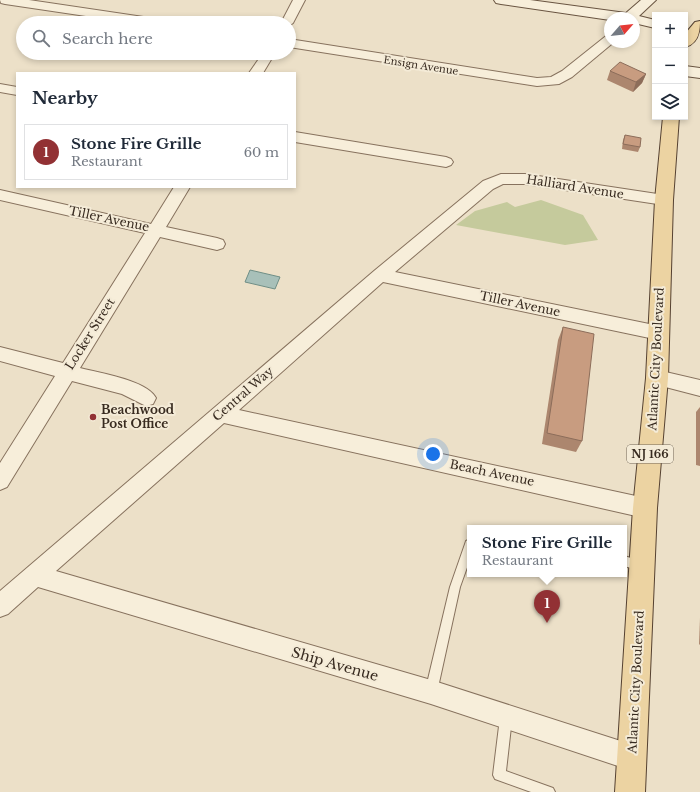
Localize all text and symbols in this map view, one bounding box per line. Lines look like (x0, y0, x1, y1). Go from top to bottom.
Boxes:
north arrow (604, 12, 640, 48)
map controls (652, 12, 688, 120)
button: + (652, 12, 688, 48)
search box (16, 16, 296, 60)
icon: search (30, 27, 52, 49)
text: Search here (62, 29, 153, 48)
button: − (652, 48, 688, 84)
street label: Ensign Avenue (383, 53, 460, 78)
button: layers (652, 84, 688, 120)
text: Nearby (32, 88, 98, 109)
text: Stone Fire Grille (71, 134, 202, 153)
text: 1 (43, 144, 49, 161)
text: 60 m (244, 144, 279, 161)
text: Restaurant (71, 153, 143, 170)
street label: Halliard Avenue (525, 171, 625, 202)
street label: Tiller Avenue (67, 203, 151, 234)
street label: Atlantic City Boulevard (644, 287, 667, 432)
street label: Tiller Avenue (478, 288, 562, 319)
street label: Locker Street (62, 295, 118, 372)
street label: Central Way (209, 363, 276, 424)
place label: Beachwood Post Office (101, 402, 175, 431)
marker: Beachwood Post Office (88, 412, 98, 422)
your location (423, 444, 443, 464)
road number: NJ 166 (627, 445, 673, 463)
street label: Beach Avenue (448, 456, 536, 489)
popup (467, 525, 627, 577)
text: Stone Fire Grille (482, 533, 612, 552)
text: Restaurant (482, 552, 553, 569)
pin: 1 (534, 590, 560, 623)
street label: Atlantic City Boulevard (624, 610, 647, 755)
street label: Ship Avenue (289, 643, 381, 685)

